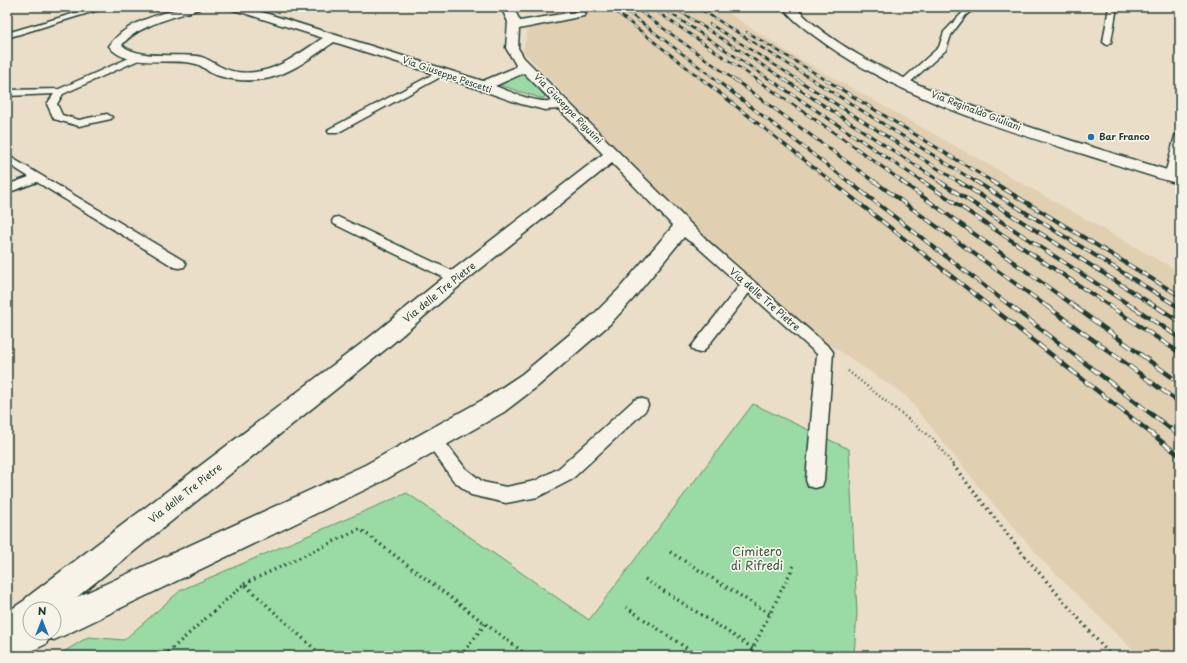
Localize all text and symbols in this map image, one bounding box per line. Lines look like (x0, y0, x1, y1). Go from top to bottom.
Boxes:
street label: Via Giuseppe Pescetti (401, 52, 494, 96)
street label: Via Giuseppe Rigutini (531, 70, 607, 147)
street label: Via Reginaldo Giuliani (929, 86, 1024, 134)
place label: Bar Franco (1099, 129, 1150, 143)
marker: Bar Franco (1086, 132, 1096, 142)
street label: Via delle Tre Pietre (399, 258, 478, 326)
street label: Via delle Tre Pietre (727, 264, 804, 334)
street label: Via delle Tre Pietre (145, 459, 225, 526)
park label: Cimitero di Rifredi (731, 542, 783, 574)
north arrow (22, 601, 62, 641)
text: N (38, 602, 47, 619)

